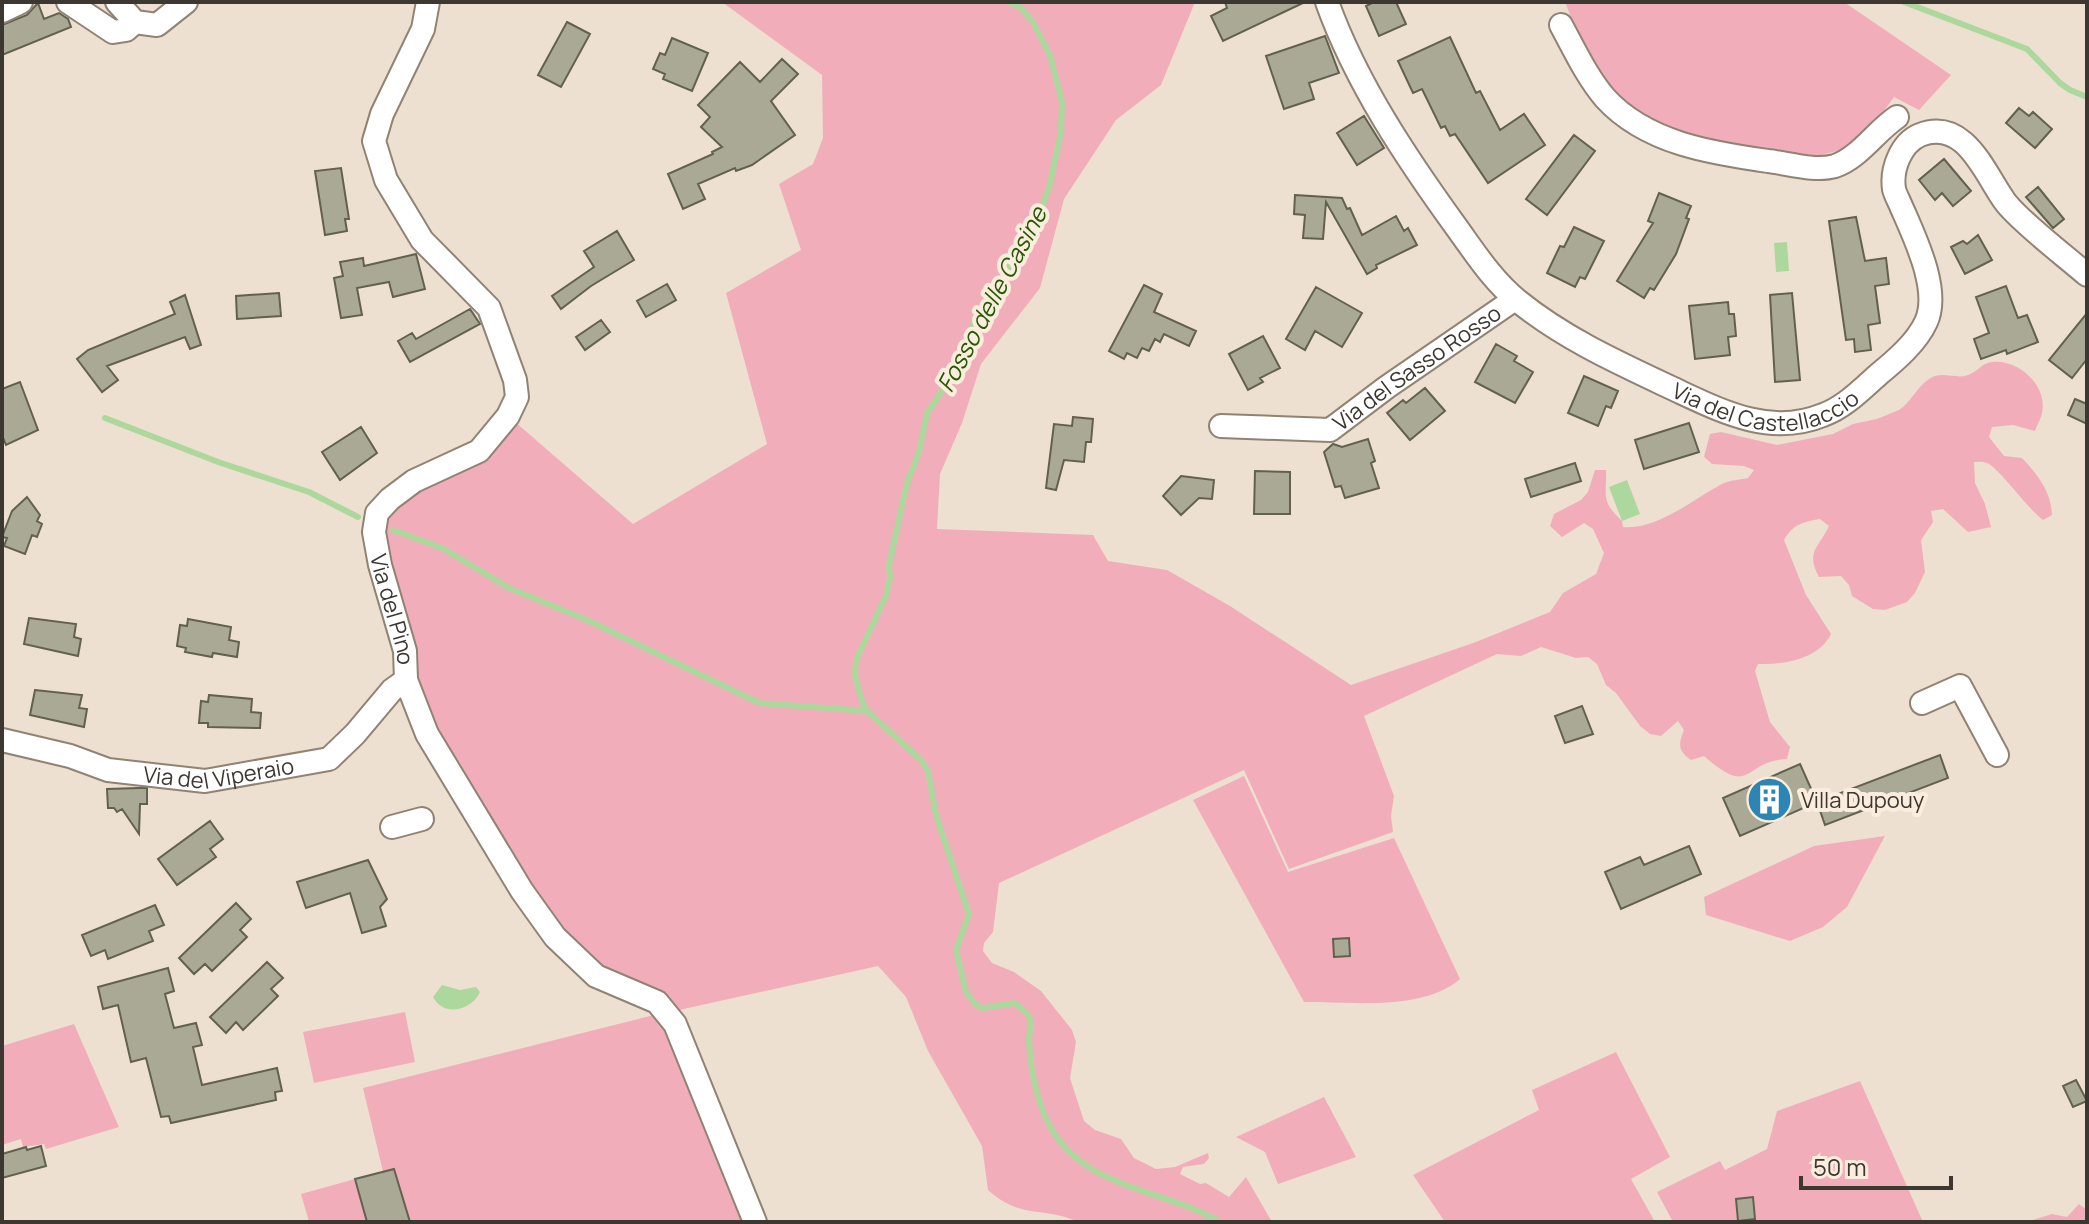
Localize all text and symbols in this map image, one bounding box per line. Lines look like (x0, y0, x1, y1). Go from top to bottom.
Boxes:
water label: Fosso delle Casine (928, 199, 1055, 397)
street label: Via del Sasso Rosso (1327, 298, 1507, 438)
street label: Via del Castellaccio (1665, 371, 1861, 401)
text: Via del Castellaccio (1667, 375, 1865, 438)
street label: Via del Pino (363, 551, 420, 665)
street label: Via del Viperaio (142, 751, 296, 796)
building icon: Villa Dupouy (1746, 776, 1794, 824)
place label: Villa Dupouy (1801, 785, 1925, 815)
scale bar (1801, 1140, 1951, 1190)
text: 50 m (1813, 1150, 1867, 1183)

